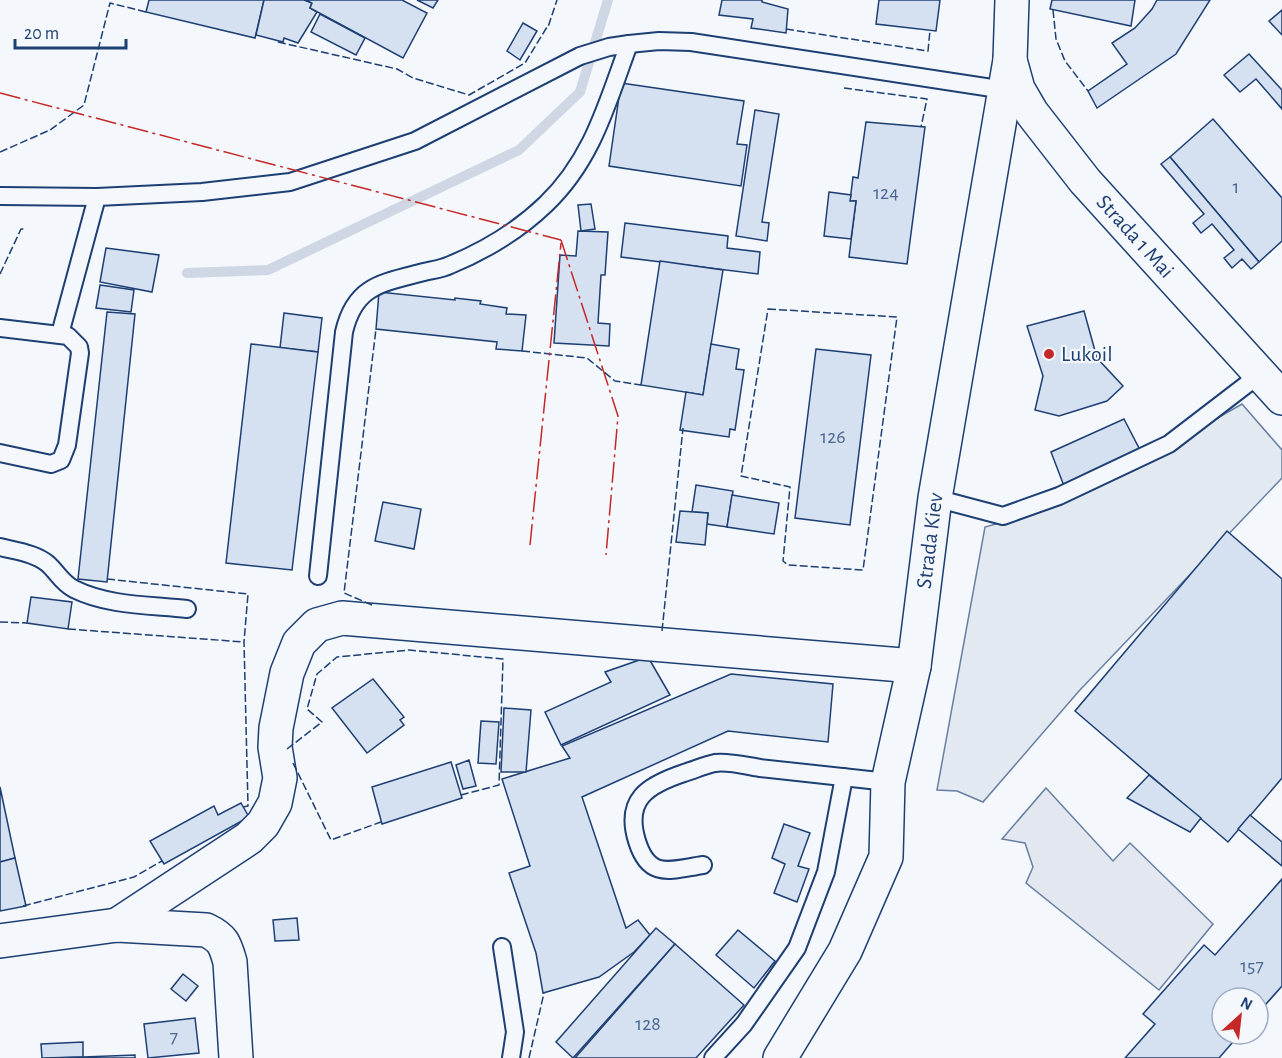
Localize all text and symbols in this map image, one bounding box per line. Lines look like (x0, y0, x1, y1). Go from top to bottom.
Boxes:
scale bar (15, 12, 126, 50)
text: 20 m (24, 25, 59, 43)
house number: 1 (1233, 177, 1239, 197)
house number: 124 (873, 183, 899, 203)
street label: Strada 1 Mai (1092, 191, 1178, 282)
place label: Lukoil (1061, 343, 1113, 365)
marker: Lukoil (1042, 347, 1056, 361)
house number: 126 (820, 427, 846, 447)
street label: Strada Kiev (913, 490, 947, 590)
house number: 157 (1240, 956, 1264, 976)
north arrow (1210, 986, 1270, 1046)
text: N (1238, 994, 1255, 1013)
house number: 128 (635, 1014, 661, 1034)
house number: 7 (170, 1027, 178, 1047)

